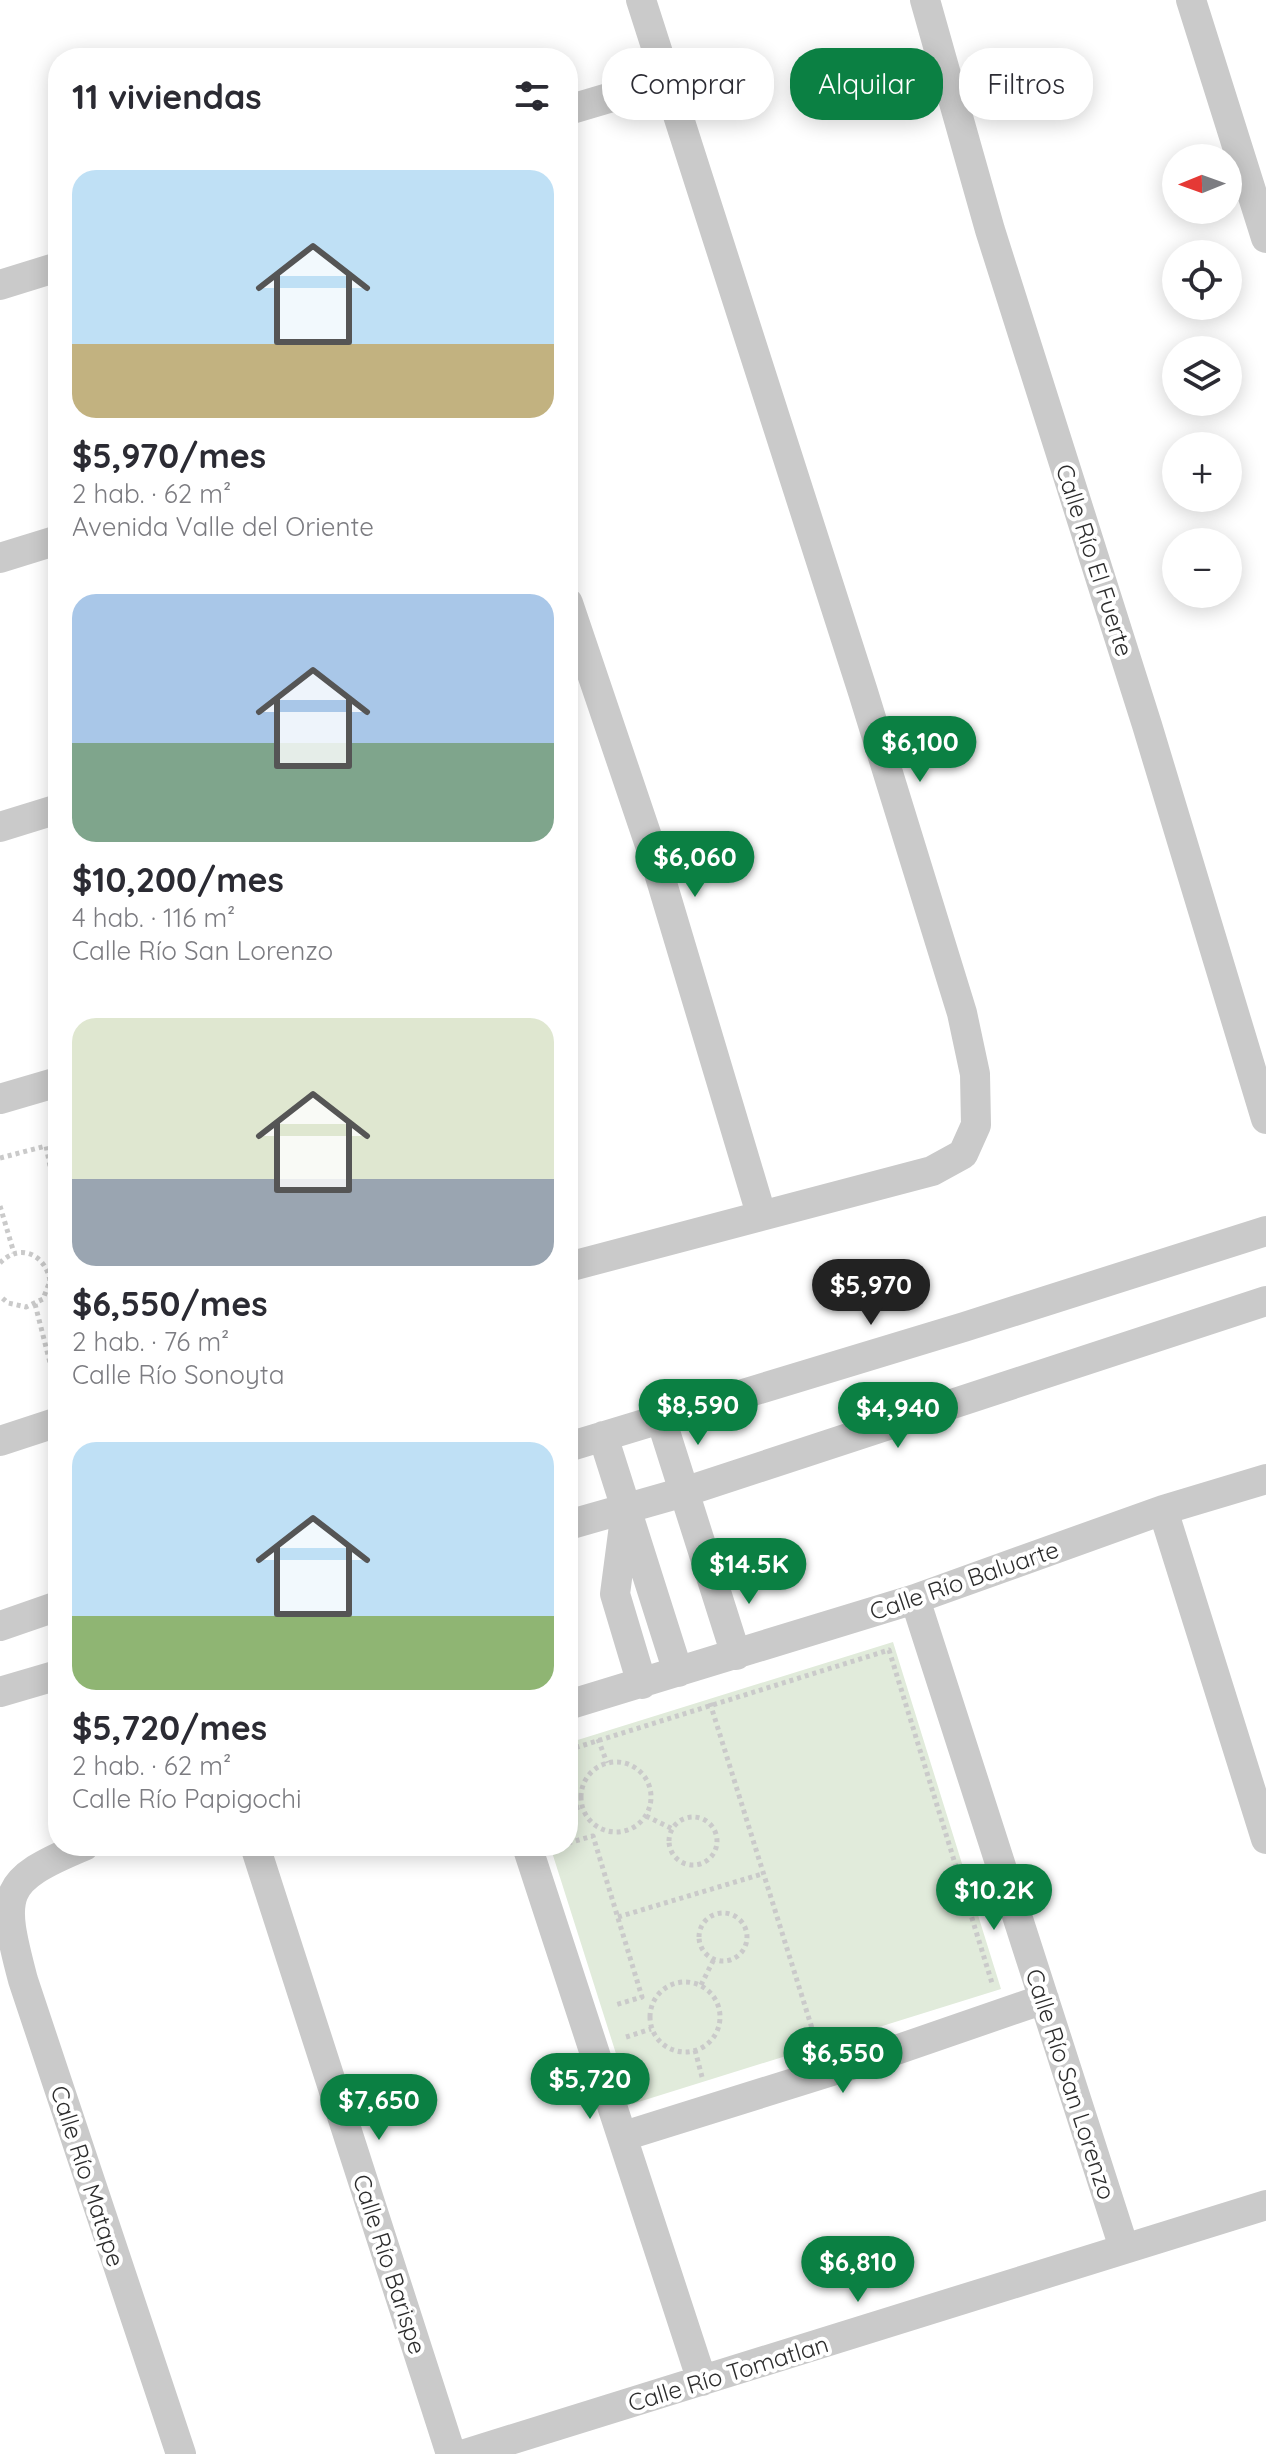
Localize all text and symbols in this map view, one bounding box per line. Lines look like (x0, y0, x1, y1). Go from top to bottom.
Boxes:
chip: Comprar (602, 48, 774, 120)
chip: Alquilar (790, 48, 943, 120)
chip: Filtros (959, 48, 1093, 120)
icon: filters (510, 74, 554, 118)
text: 11 viviendas (72, 75, 262, 118)
north arrow (1162, 144, 1242, 224)
map controls (1162, 144, 1242, 608)
icon: home (241, 222, 385, 366)
button: locate (1162, 240, 1242, 320)
button: layers (1162, 336, 1242, 416)
button: + (1162, 432, 1242, 512)
text: $5,970/mes (72, 434, 266, 477)
street label: Calle Río El Fuerte (1050, 460, 1140, 660)
text: 2 hab. · 62 m² (72, 477, 231, 510)
text: Avenida Valle del Oriente (72, 510, 374, 543)
button: − (1162, 528, 1242, 608)
icon: home (241, 646, 385, 790)
pin: $6,100 (855, 716, 985, 784)
text: $6,100 (881, 725, 959, 758)
pin: $6,060 (630, 831, 760, 899)
text: $6,060 (653, 840, 737, 873)
text: $10,200/mes (72, 858, 284, 901)
text: 4 hab. · 116 m² (72, 901, 235, 934)
text: Calle Río San Lorenzo (72, 934, 333, 967)
icon: home (241, 1070, 385, 1214)
pin: $5,970 (806, 1259, 936, 1327)
text: $5,970 (830, 1268, 912, 1301)
text: $6,550/mes (72, 1282, 268, 1325)
text: 2 hab. · 76 m² (72, 1325, 229, 1358)
text: Calle Río Sonoyta (72, 1358, 284, 1391)
pin: $8,590 (633, 1379, 763, 1447)
pin: $4,940 (833, 1382, 963, 1450)
text: $8,590 (657, 1388, 739, 1421)
text: $4,940 (856, 1391, 940, 1424)
icon: home (241, 1494, 385, 1638)
street label: Calle Río Baluarte (866, 1534, 1062, 1626)
pin: $14.5K (684, 1538, 814, 1606)
text: $14.5K (709, 1547, 789, 1580)
text: $5,720/mes (72, 1706, 267, 1749)
text: 2 hab. · 62 m² (72, 1749, 231, 1782)
text: Calle Río Papigochi (72, 1782, 302, 1815)
pin: $10.2K (929, 1864, 1059, 1932)
text: $10.2K (954, 1873, 1034, 1906)
street label: Calle Río San Lorenzo (1019, 1965, 1123, 2203)
pin: $6,550 (778, 2027, 908, 2095)
text: $6,550 (802, 2036, 884, 2069)
pin: $5,720 (525, 2053, 655, 2121)
text: $5,720 (549, 2062, 631, 2095)
pin: $7,650 (314, 2074, 444, 2142)
street label: Calle Río Matape (45, 2082, 131, 2270)
text: $7,650 (338, 2083, 420, 2116)
street label: Calle Río Barispe (347, 2170, 433, 2358)
pin: $6,810 (793, 2236, 923, 2304)
text: $6,810 (819, 2245, 897, 2278)
street label: Calle Río Tomatlan (624, 2328, 832, 2418)

